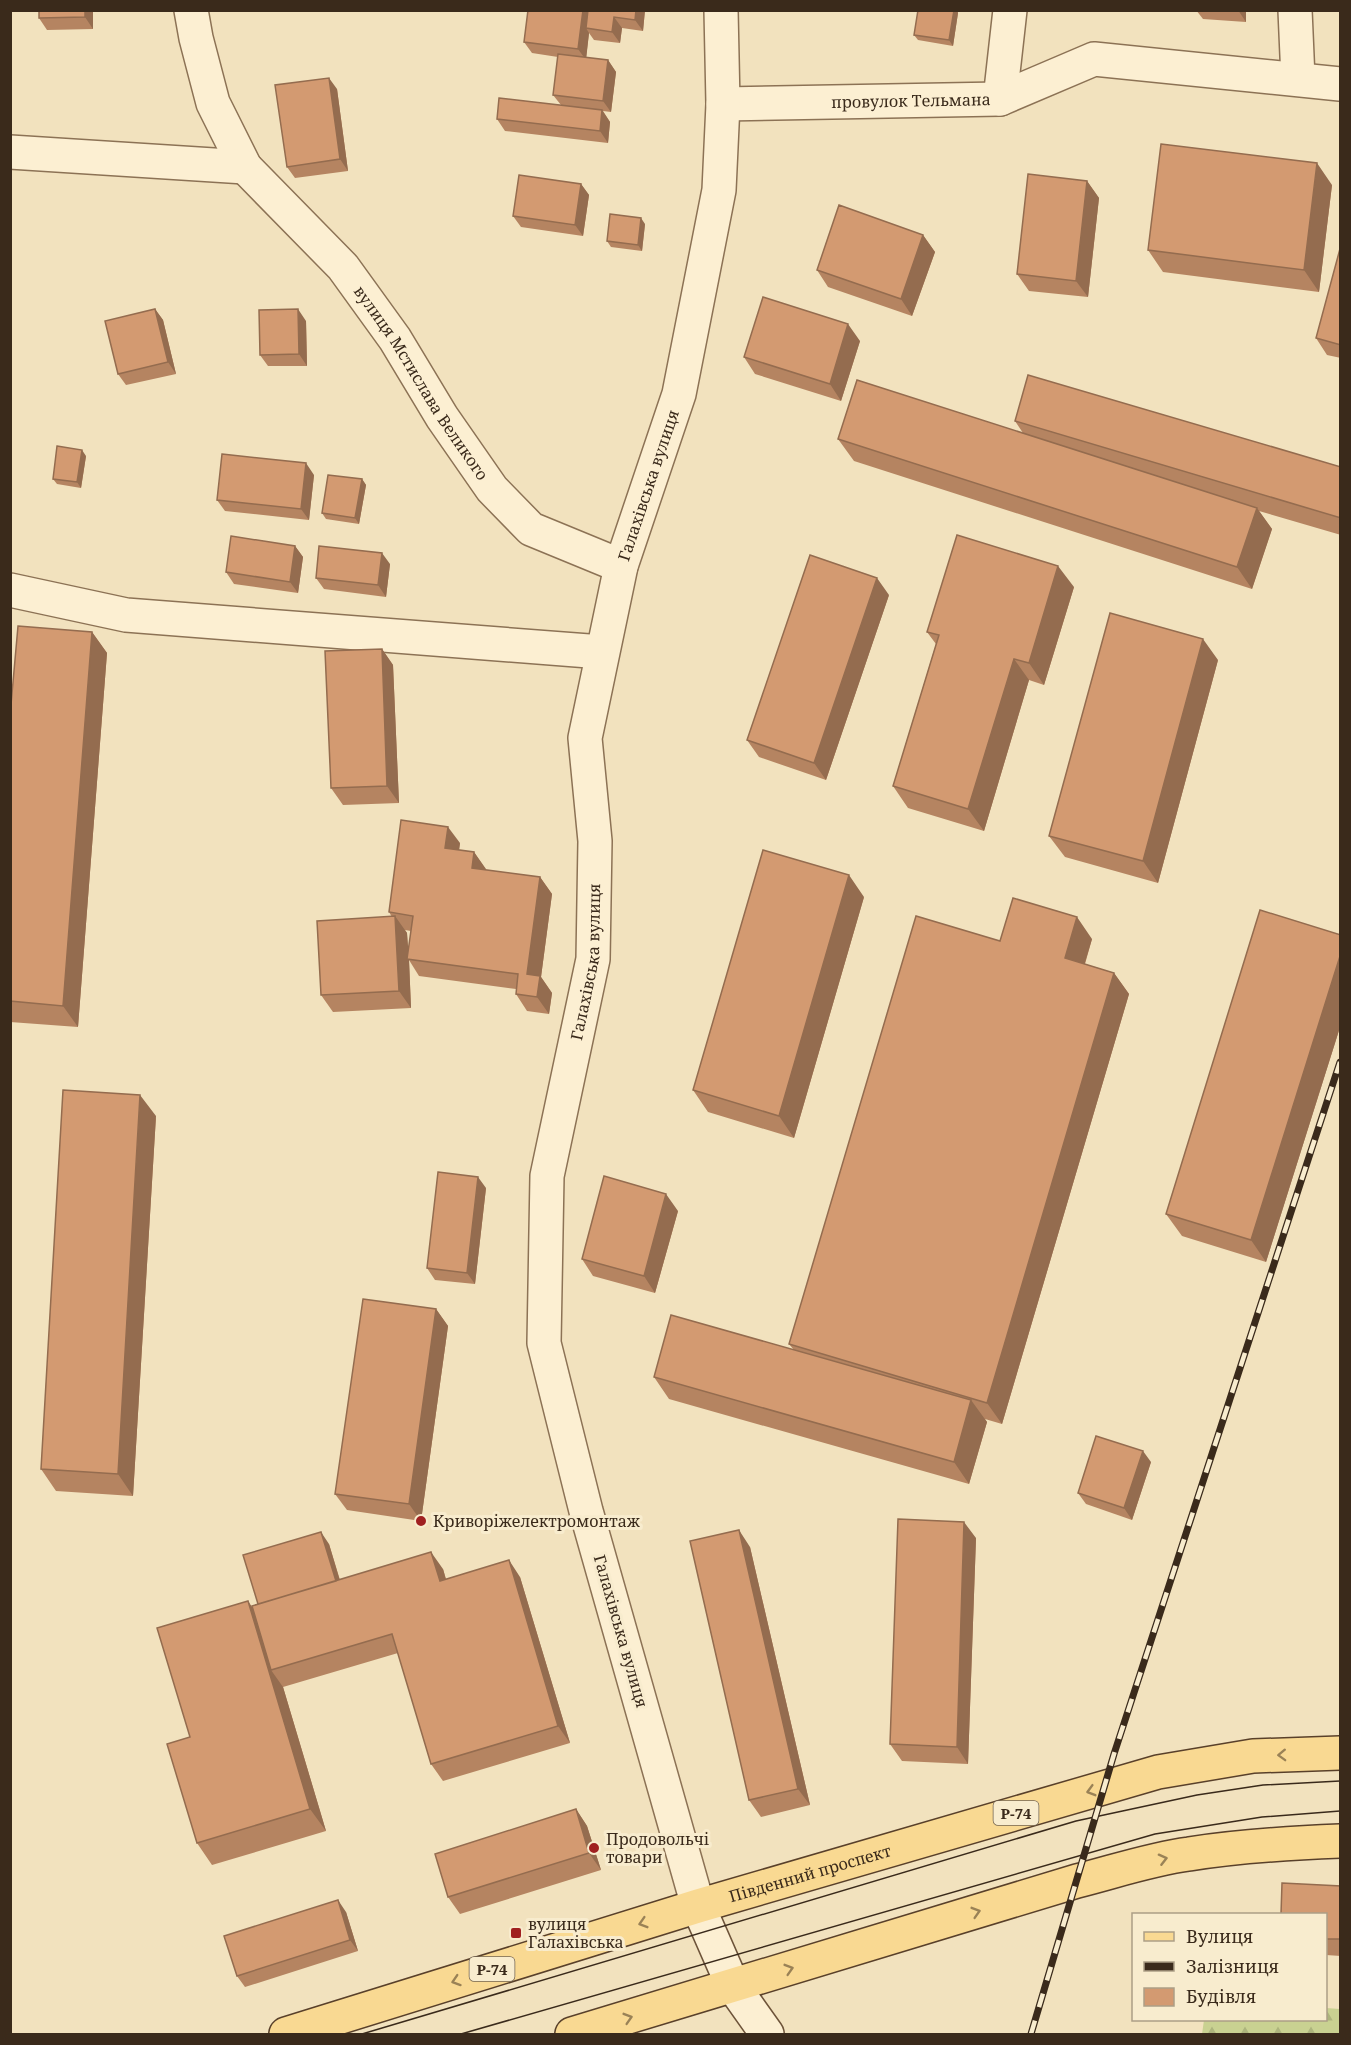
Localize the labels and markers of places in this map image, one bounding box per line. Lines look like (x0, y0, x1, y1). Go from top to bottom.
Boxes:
place label: Криворіжелектромонтаж (433, 1510, 640, 1532)
marker: Криворіжелектромонтаж (414, 1514, 428, 1528)
place label: Продовольчі товари (606, 1828, 710, 1868)
marker: Продовольчі товари (587, 1841, 601, 1855)
place label: вулиця Галахівська (528, 1913, 624, 1953)
marker: вулиця Галахівська (509, 1926, 523, 1940)

